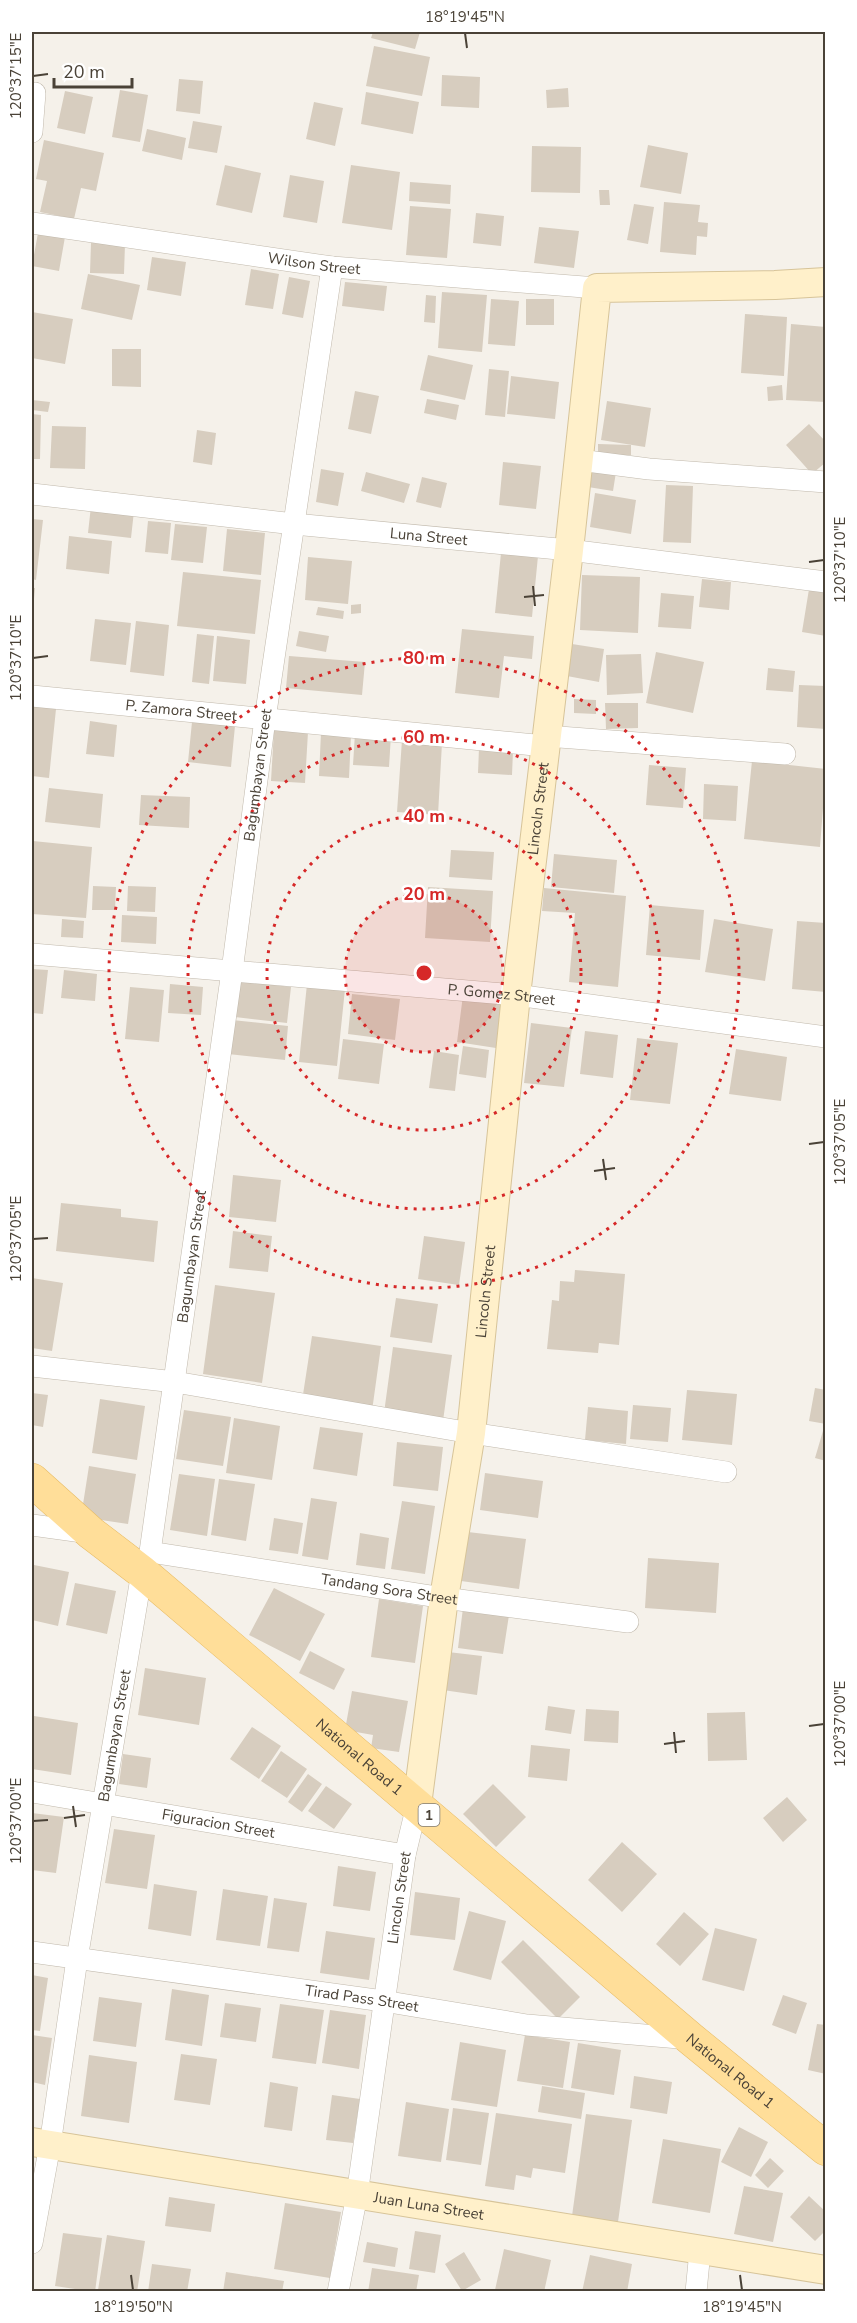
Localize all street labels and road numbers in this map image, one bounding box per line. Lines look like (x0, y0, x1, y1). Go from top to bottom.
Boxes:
street label: Wilson Street (266, 248, 362, 279)
street label: Luna Street (389, 523, 469, 550)
street label: P. Zamora Street (125, 695, 239, 726)
street label: Bagumbayan Street (239, 707, 277, 843)
street label: Lincoln Street (523, 760, 554, 856)
street label: P. Gomez Street (447, 979, 557, 1010)
street label: Bagumbayan Street (172, 1188, 211, 1324)
street label: Lincoln Street (471, 1244, 500, 1339)
street label: Tandang Sora Street (319, 1569, 459, 1610)
street label: Bagumbayan Street (94, 1667, 136, 1803)
street label: National Road 1 (312, 1714, 407, 1800)
street label: Figuracion Street (160, 1804, 277, 1843)
road number: 1 (418, 1804, 440, 1826)
street label: Lincoln Street (383, 1849, 416, 1945)
street label: Tirad Pass Street (304, 1980, 421, 2017)
street label: National Road 1 (682, 2029, 779, 2113)
street label: Juan Luna Street (371, 2187, 486, 2225)

